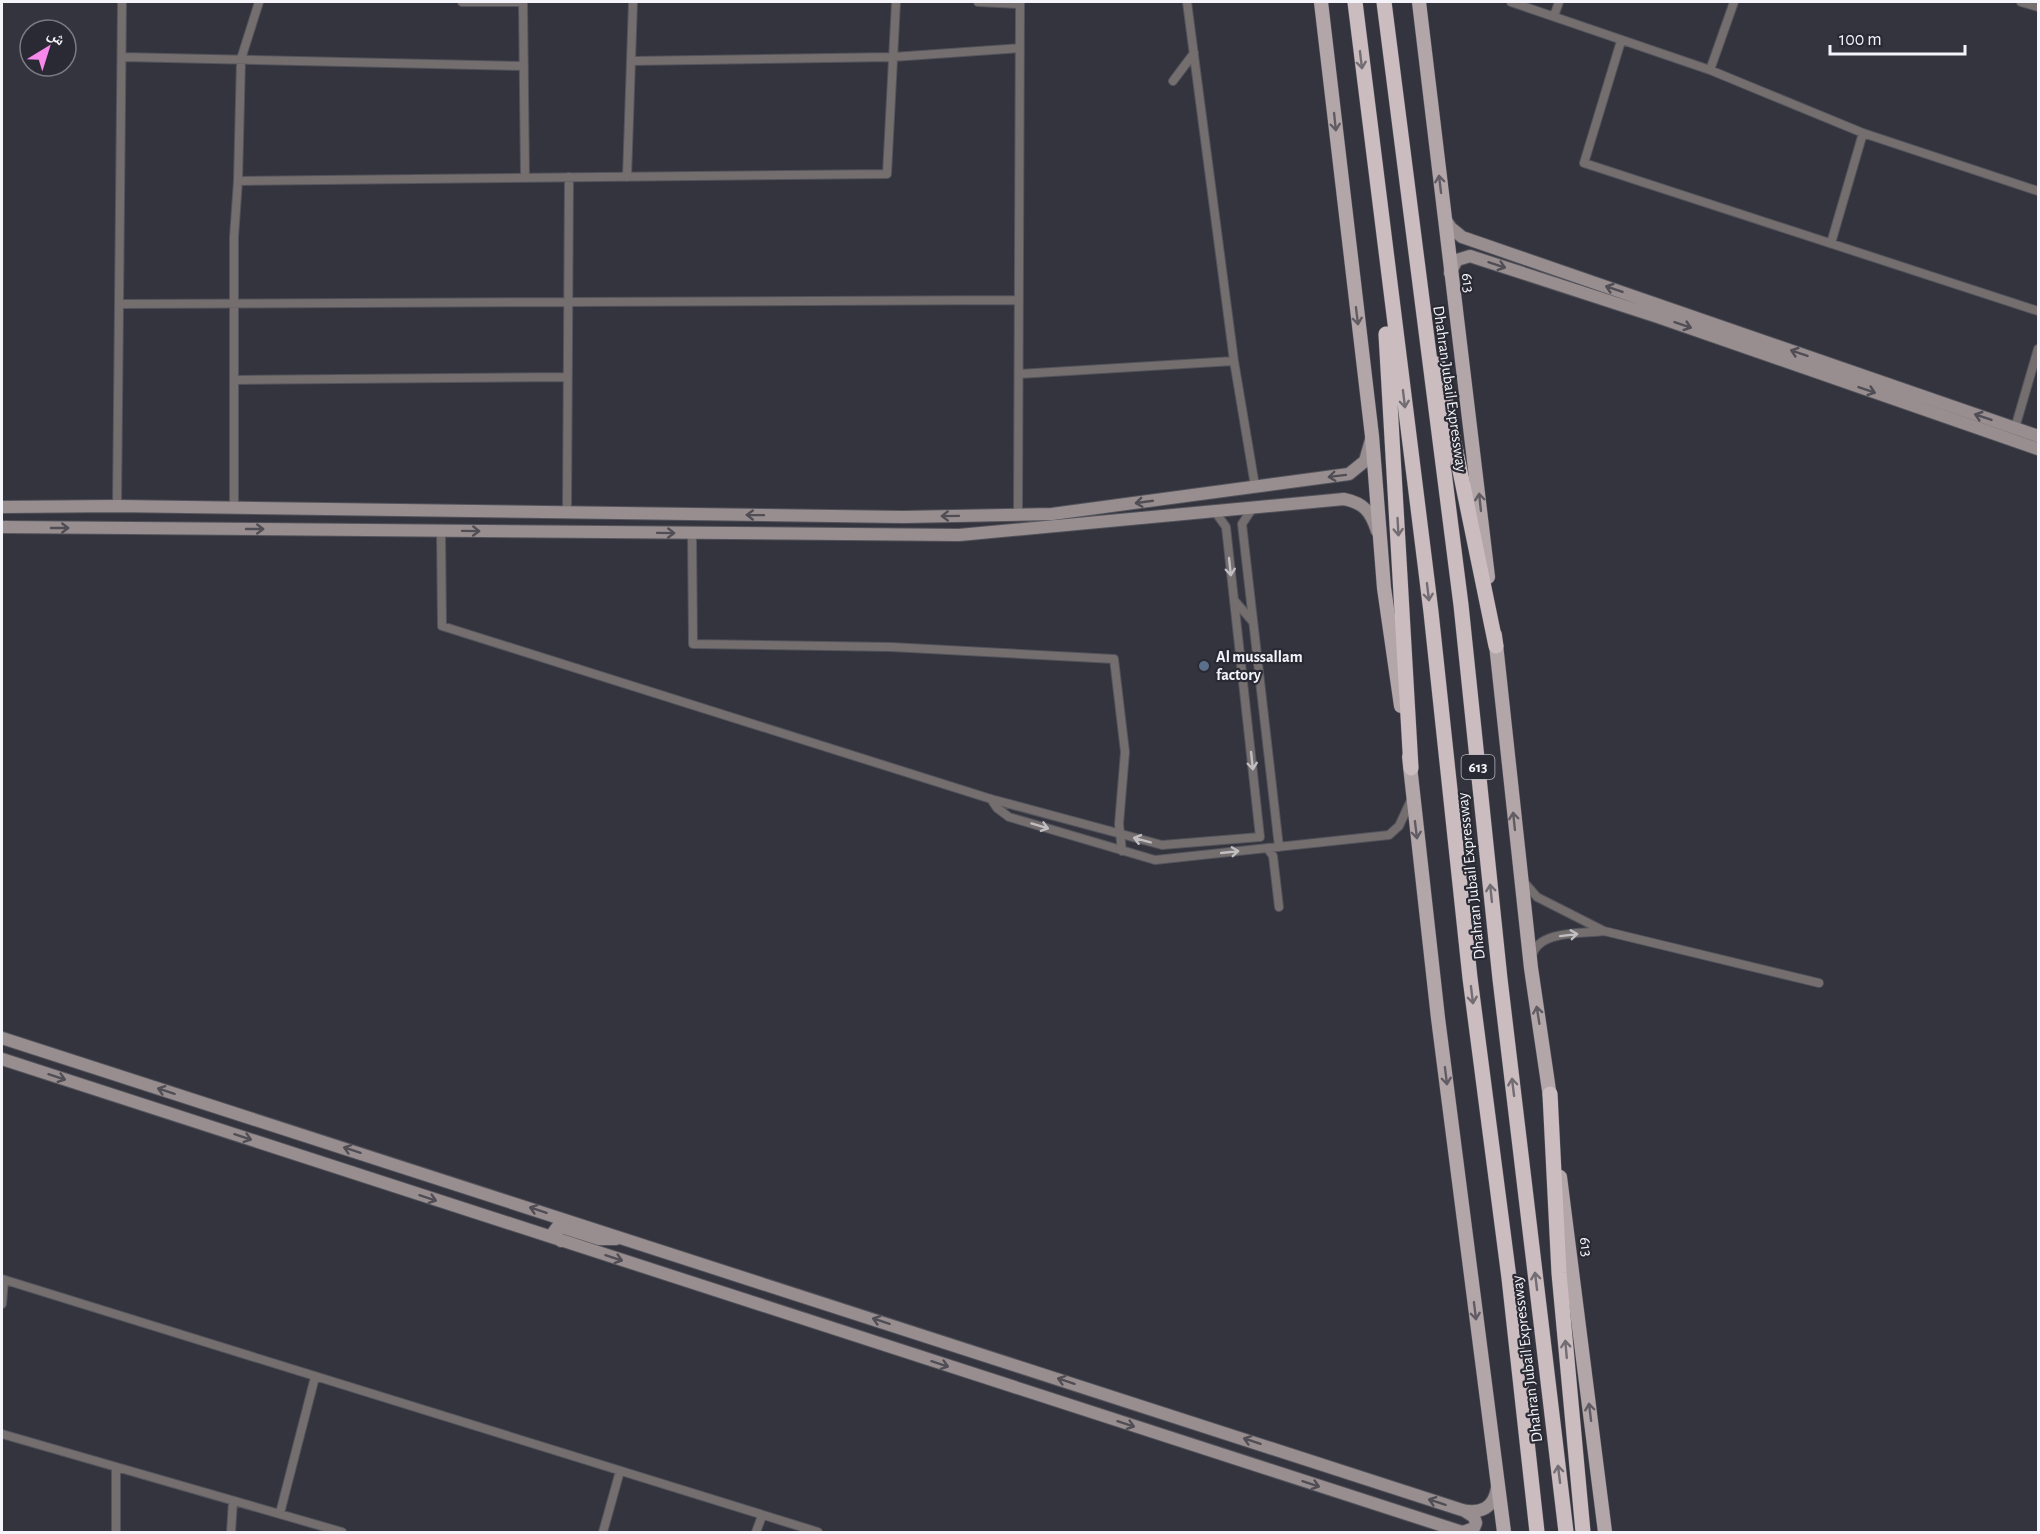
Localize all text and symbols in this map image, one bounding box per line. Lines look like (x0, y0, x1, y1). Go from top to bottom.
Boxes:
north arrow (18, 18, 78, 78)
scale bar (1830, 18, 1965, 56)
text: ش (44, 25, 68, 49)
text: 100 m (1839, 31, 1882, 49)
one-way arrow (1356, 49, 1367, 69)
one-way arrow (1330, 112, 1341, 132)
one-way arrow (1435, 174, 1446, 194)
one-way arrow (1487, 260, 1506, 271)
street label: 613 (1459, 272, 1477, 294)
one-way arrow (1606, 283, 1624, 294)
street label: Dhahran Jubail Expressway (1429, 305, 1470, 474)
one-way arrow (1352, 306, 1363, 325)
one-way arrow (1673, 321, 1692, 332)
one-way arrow (1790, 347, 1809, 358)
one-way arrow (1857, 385, 1876, 396)
one-way arrow (1398, 389, 1409, 408)
one-way arrow (1974, 410, 1993, 421)
one-way arrow (1328, 470, 1348, 481)
one-way arrow (1474, 493, 1485, 513)
one-way arrow (1135, 496, 1155, 507)
one-way arrow (746, 509, 766, 521)
one-way arrow (941, 511, 961, 522)
one-way arrow (1393, 517, 1404, 537)
one-way arrow (49, 522, 69, 533)
one-way arrow (244, 523, 264, 535)
one-way arrow (460, 525, 480, 537)
one-way arrow (655, 527, 675, 539)
one-way arrow (1225, 557, 1236, 577)
one-way arrow (1423, 582, 1434, 602)
place label: Al mussallam factory (1216, 649, 1303, 684)
marker: Al mussallam factory (1197, 659, 1211, 673)
one-way arrow (1247, 750, 1258, 770)
road number: 613 (1462, 755, 1494, 779)
street label: Dhahran Jubail Expressway (1454, 791, 1489, 960)
one-way arrow (1508, 812, 1519, 832)
one-way arrow (1411, 819, 1422, 839)
one-way arrow (1030, 821, 1049, 832)
one-way arrow (1133, 833, 1152, 845)
one-way arrow (1219, 847, 1239, 858)
one-way arrow (1485, 884, 1496, 904)
one-way arrow (1558, 930, 1578, 941)
one-way arrow (1467, 985, 1478, 1004)
one-way arrow (1532, 1006, 1543, 1025)
one-way arrow (1440, 1066, 1451, 1086)
one-way arrow (47, 1072, 66, 1083)
one-way arrow (1507, 1078, 1518, 1098)
one-way arrow (157, 1084, 176, 1095)
one-way arrow (233, 1133, 252, 1144)
one-way arrow (343, 1144, 362, 1155)
one-way arrow (418, 1193, 437, 1204)
one-way arrow (529, 1204, 548, 1215)
street label: 613 (1577, 1236, 1595, 1258)
one-way arrow (604, 1253, 623, 1264)
one-way arrow (1530, 1271, 1541, 1291)
street label: Dhahran Jubail Expressway (1509, 1274, 1546, 1443)
one-way arrow (1470, 1301, 1481, 1321)
one-way arrow (872, 1315, 891, 1326)
one-way arrow (1560, 1339, 1571, 1359)
one-way arrow (930, 1359, 949, 1370)
one-way arrow (1057, 1375, 1076, 1386)
one-way arrow (1584, 1402, 1595, 1422)
one-way arrow (1116, 1419, 1135, 1430)
one-way arrow (1243, 1435, 1262, 1446)
one-way arrow (1554, 1465, 1565, 1485)
one-way arrow (1301, 1479, 1320, 1490)
one-way arrow (1428, 1495, 1447, 1506)

